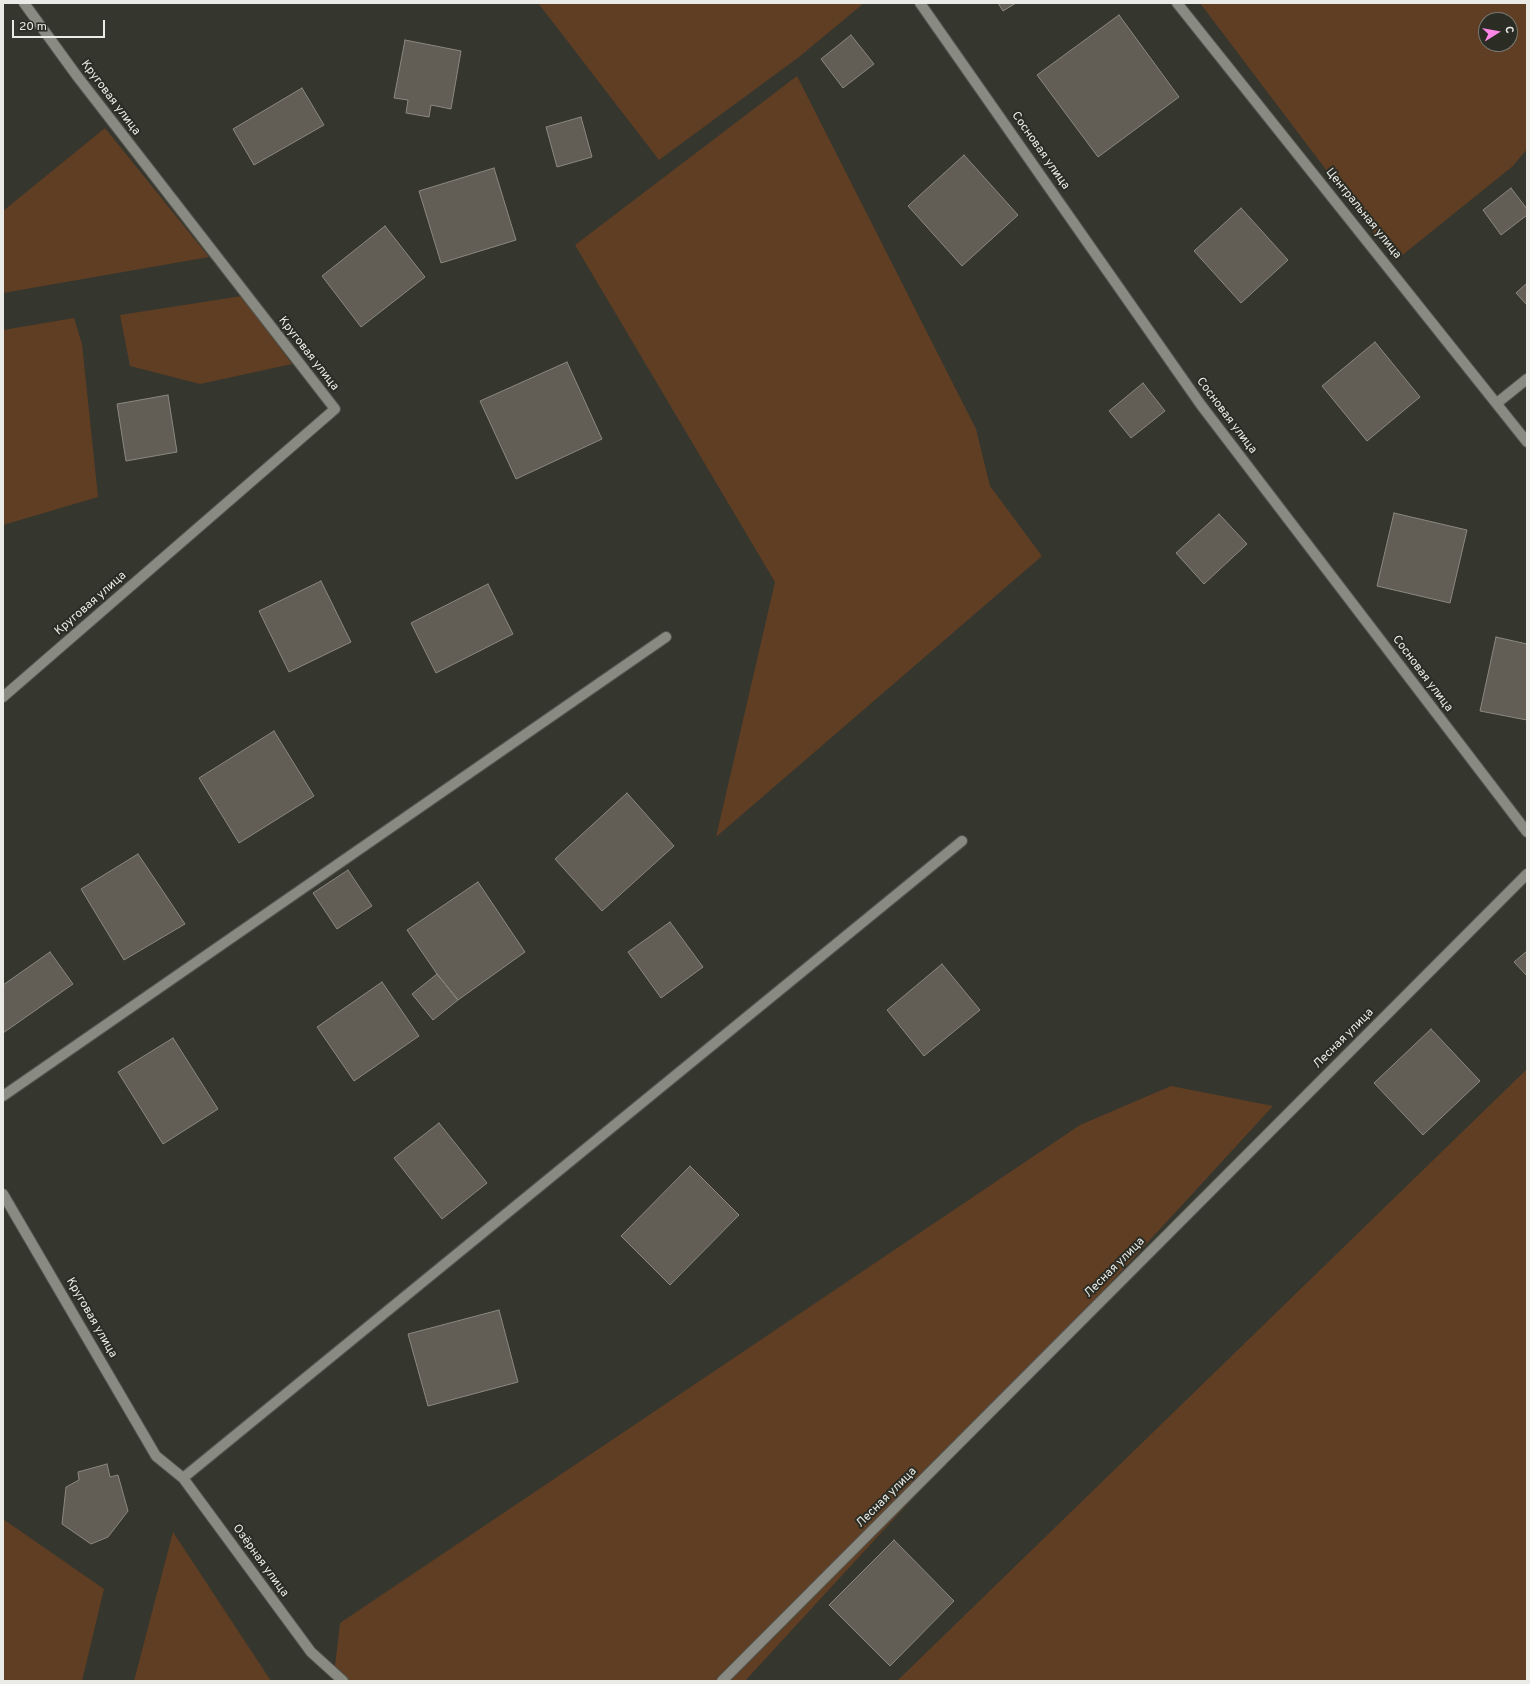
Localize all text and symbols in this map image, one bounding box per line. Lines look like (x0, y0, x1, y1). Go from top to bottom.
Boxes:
scale bar (14, 12, 107, 38)
north arrow (1478, 12, 1518, 52)
text: 20 m (19, 19, 47, 35)
text: С (1501, 25, 1516, 35)
street label: Круговая улица (77, 58, 143, 138)
street label: Сосновая улица (1008, 109, 1072, 193)
street label: Центральная улица (1322, 166, 1404, 262)
street label: Круговая улица (275, 314, 341, 394)
street label: Сосновая улица (1193, 375, 1259, 457)
street label: Круговая улица (52, 569, 130, 639)
street label: Сосновая улица (1389, 633, 1455, 715)
street label: Лесная улица (1311, 1006, 1377, 1072)
street label: Лесная улица (1082, 1235, 1148, 1301)
street label: Круговая улица (62, 1275, 120, 1361)
street label: Лесная улица (854, 1465, 920, 1531)
street label: Озёрная улица (229, 1522, 291, 1600)

